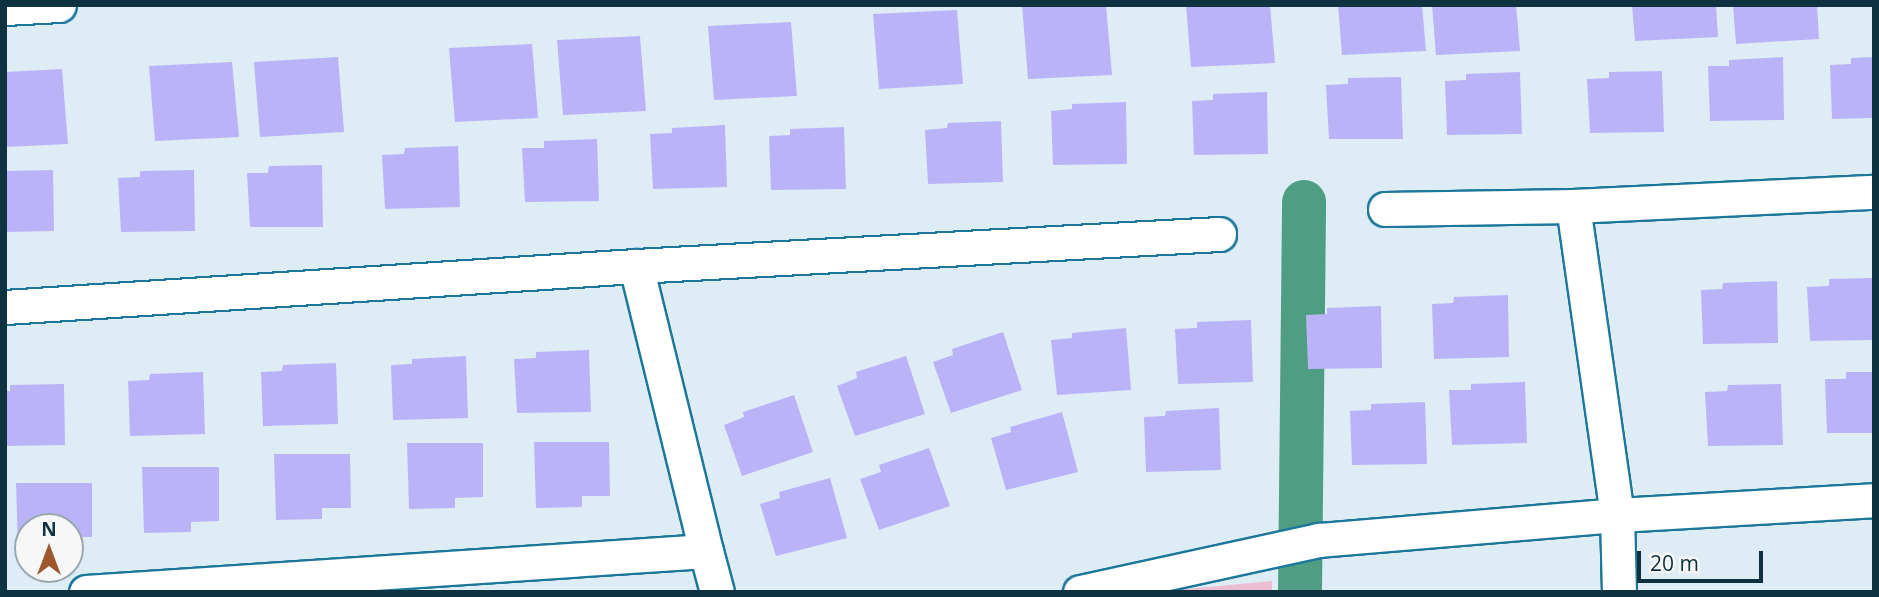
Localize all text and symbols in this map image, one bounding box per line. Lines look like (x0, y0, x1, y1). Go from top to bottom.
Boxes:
north arrow (14, 513, 84, 583)
text: N (41, 516, 57, 542)
scale bar (1641, 538, 1767, 582)
text: 20 m (1650, 549, 1699, 577)

